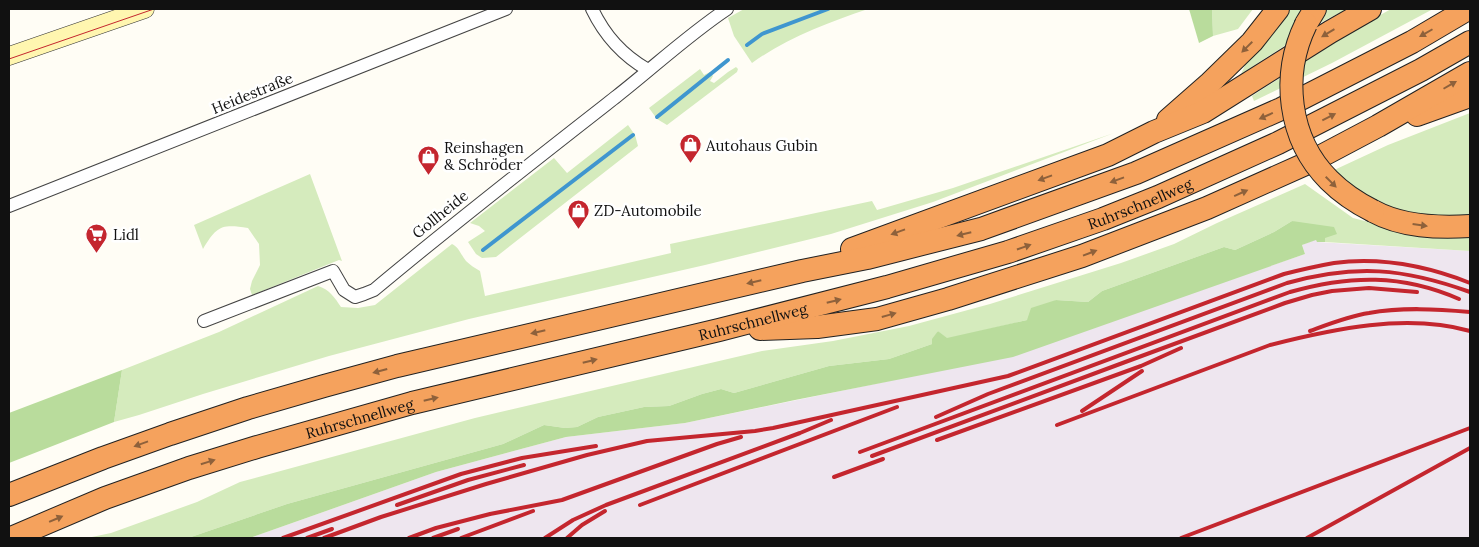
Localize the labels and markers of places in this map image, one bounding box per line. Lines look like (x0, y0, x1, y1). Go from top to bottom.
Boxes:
shop icon: Autohaus Gubin (678, 133, 702, 164)
place label: Autohaus Gubin (705, 136, 818, 155)
place label: Reinshagen & Schröder (444, 138, 524, 174)
shop icon: Reinshagen & Schröder (416, 144, 440, 175)
shop icon: ZD-Automobile (566, 198, 590, 229)
place label: ZD-Automobile (594, 201, 702, 220)
supermarket icon: Lidl (85, 222, 109, 253)
place label: Lidl (113, 225, 139, 244)

